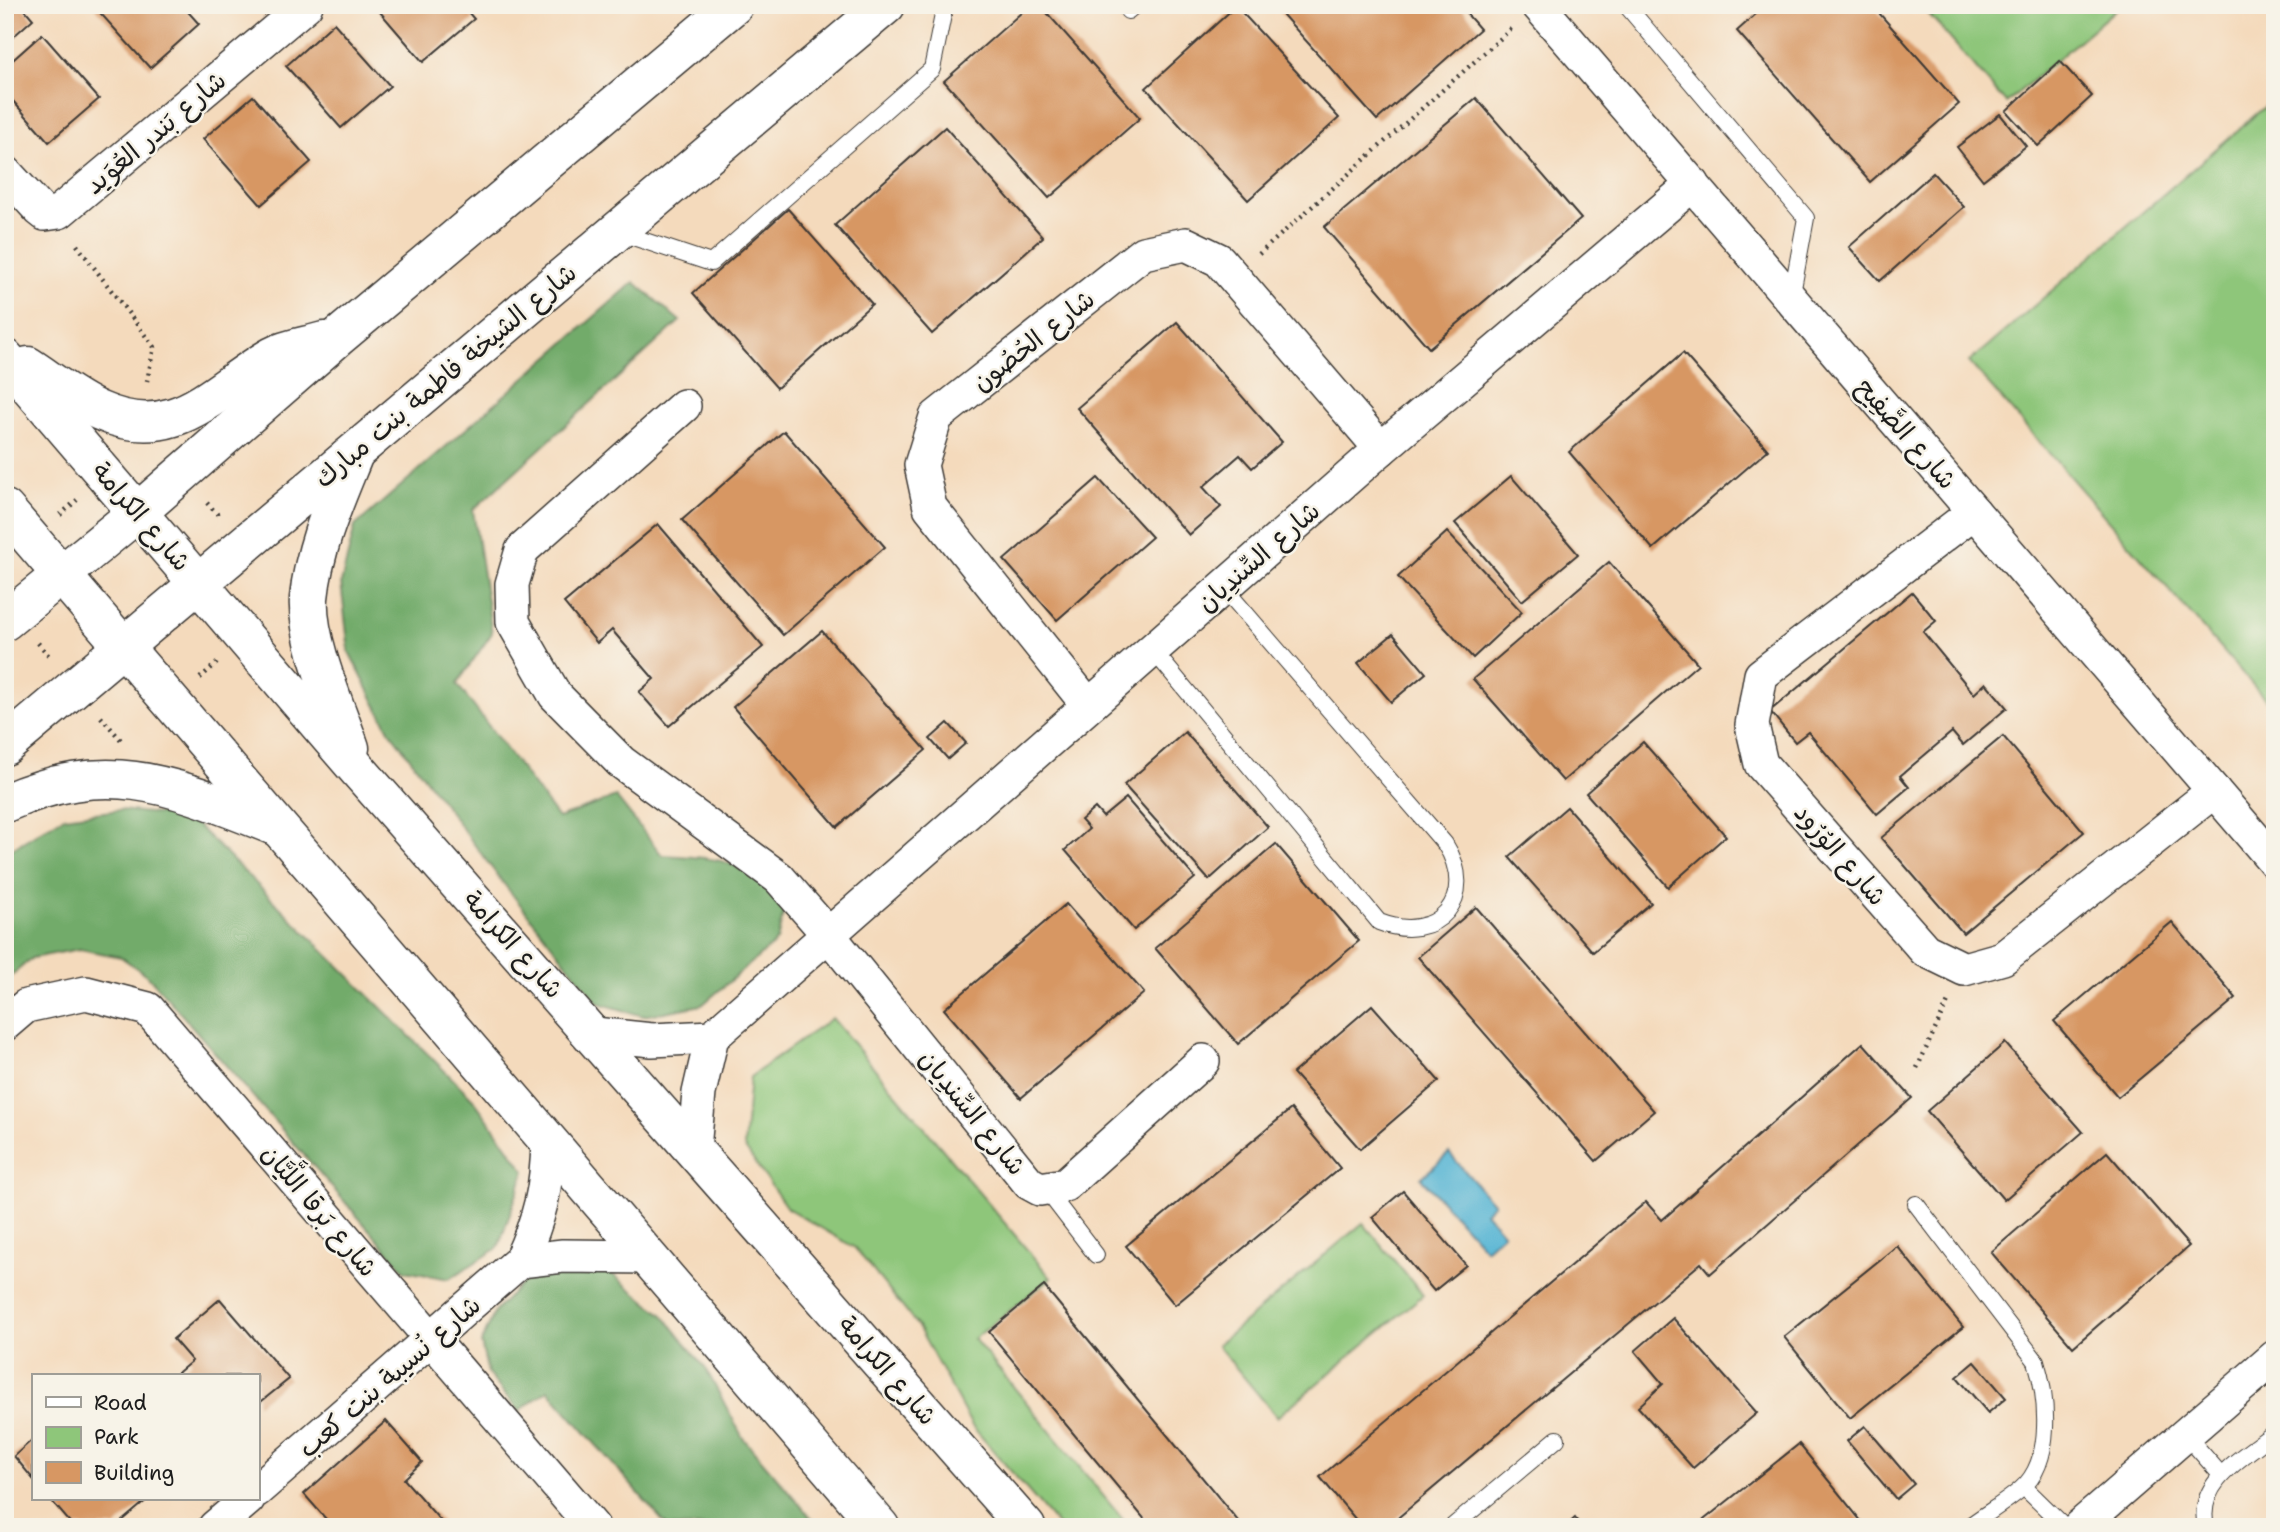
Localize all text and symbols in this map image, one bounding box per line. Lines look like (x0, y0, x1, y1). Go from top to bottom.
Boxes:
street label: شارع بَندر العُوَيد (77, 62, 234, 202)
street label: شارع الشيخة فاطمة بنت مبارك (306, 255, 584, 496)
street label: شارع الحُصُون (964, 281, 1102, 400)
street label: شارع الصَّفِيح (1848, 370, 1965, 497)
street label: شارع الكرامة (84, 454, 199, 579)
street label: شارع السِّندِيان (1189, 493, 1328, 620)
street label: شارع الوُرُود (1786, 795, 1895, 913)
street label: شارع الكرامة (455, 882, 572, 1006)
street label: شارع السِّندِيان (911, 1042, 1035, 1183)
street label: شارع بَرقا اللَّيَّان (253, 1133, 389, 1285)
street label: شارع نُسيبة بنت كعب (290, 1287, 488, 1466)
street label: شارع الكرامة (830, 1308, 945, 1433)
legend (32, 1374, 259, 1500)
text: Road (94, 1389, 147, 1417)
text: Park (94, 1423, 139, 1451)
text: Building (94, 1459, 174, 1487)

